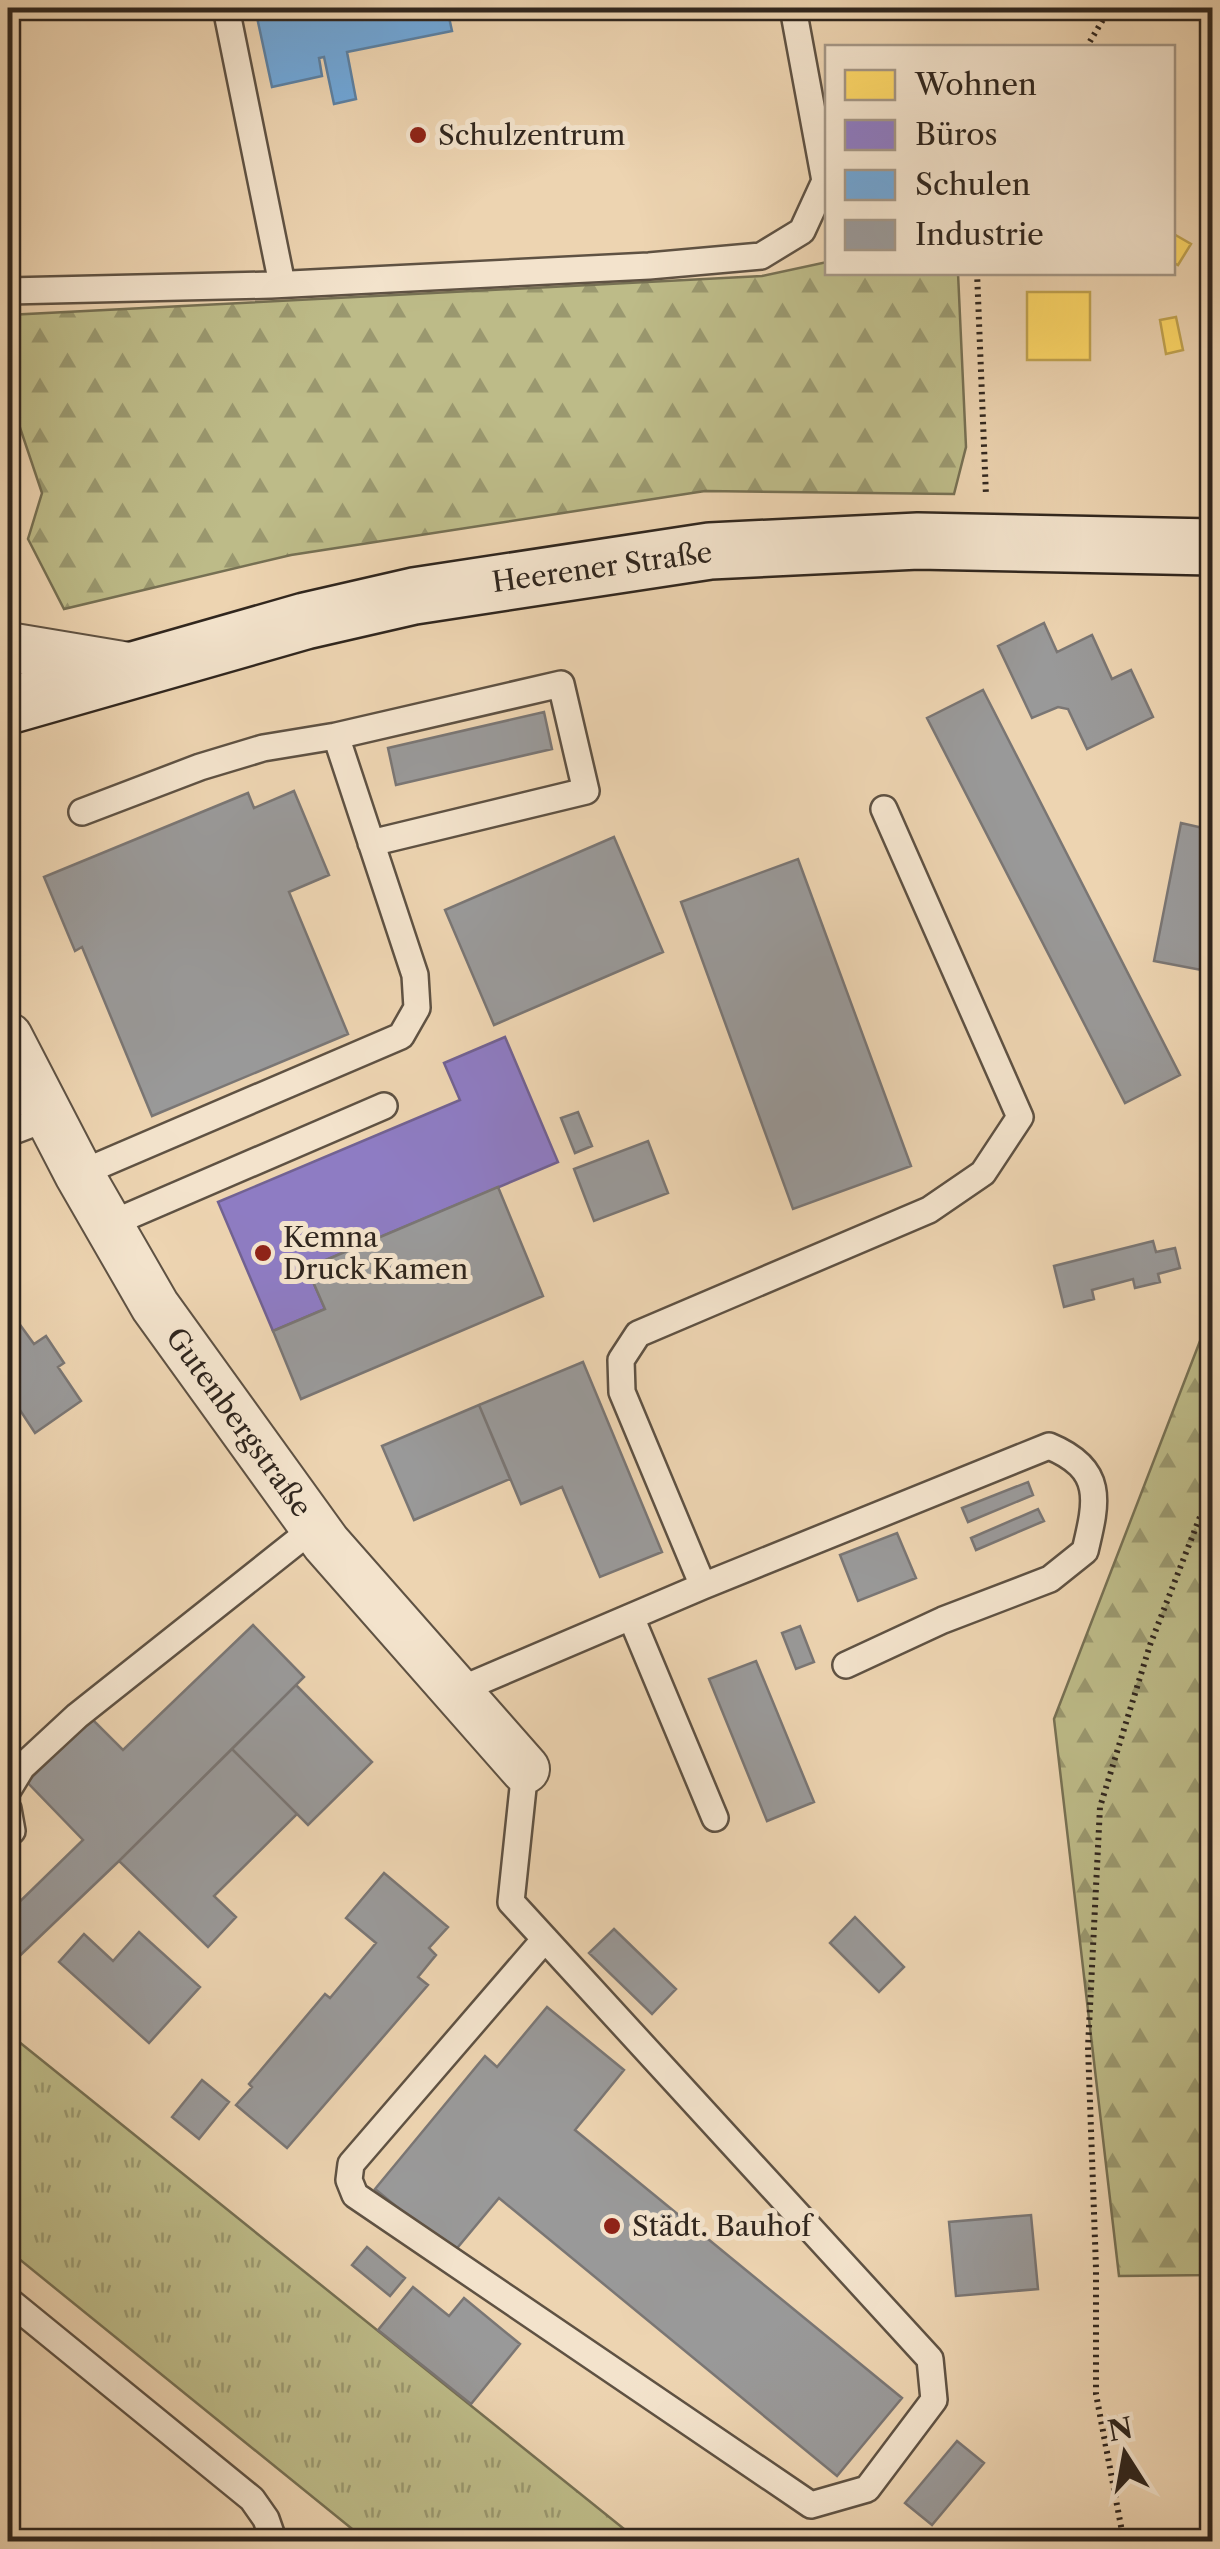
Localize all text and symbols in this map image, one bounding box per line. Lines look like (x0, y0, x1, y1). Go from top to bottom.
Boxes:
legend (825, 45, 1175, 275)
text: Wohnen (914, 66, 1037, 103)
text: Büros (915, 116, 998, 153)
place label: Schulzentrum (438, 118, 625, 152)
marker: Schulzentrum (407, 124, 429, 146)
text: Schulen (915, 166, 1031, 203)
text: Industrie (915, 216, 1044, 253)
street label: Heerener Straße (490, 535, 714, 599)
place label: Kemna Druck Kamen (283, 1220, 468, 1286)
marker: Kemna Druck Kamen (252, 1242, 274, 1264)
street label: Gutenbergstraße (159, 1321, 319, 1523)
place label: Städt. Bauhof (632, 2209, 814, 2243)
marker: Städt. Bauhof (601, 2215, 623, 2237)
north arrow (1075, 2404, 1175, 2504)
text: N (1105, 2410, 1135, 2448)

